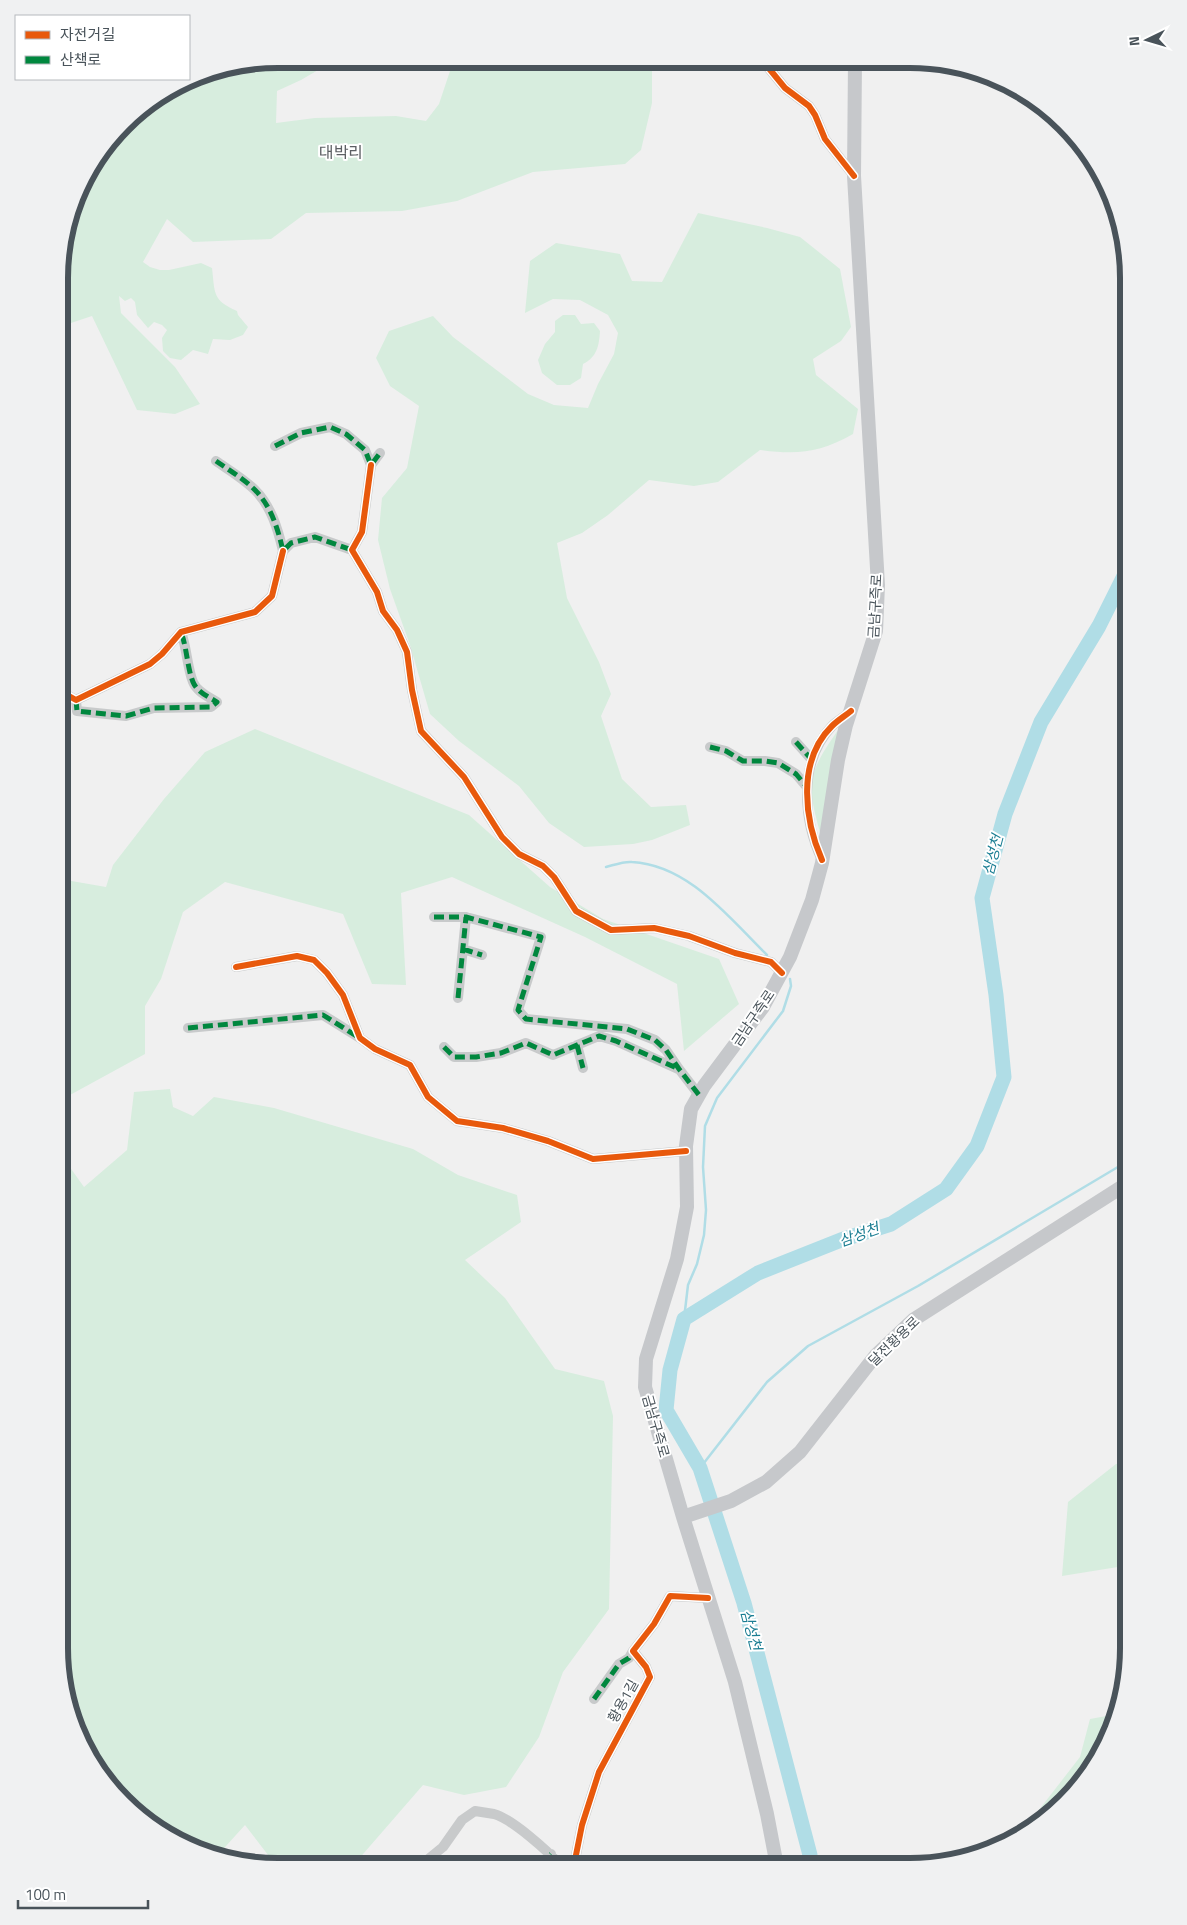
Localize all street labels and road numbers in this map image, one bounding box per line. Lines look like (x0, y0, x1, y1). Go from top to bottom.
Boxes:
street label: 금남구즉로 (862, 573, 887, 639)
street label: 금남구즉로 (726, 985, 779, 1050)
street label: 달전황용로 (863, 1311, 924, 1371)
street label: 금남구즉로 (638, 1392, 675, 1460)
street label: 황용1길 (602, 1675, 643, 1726)

